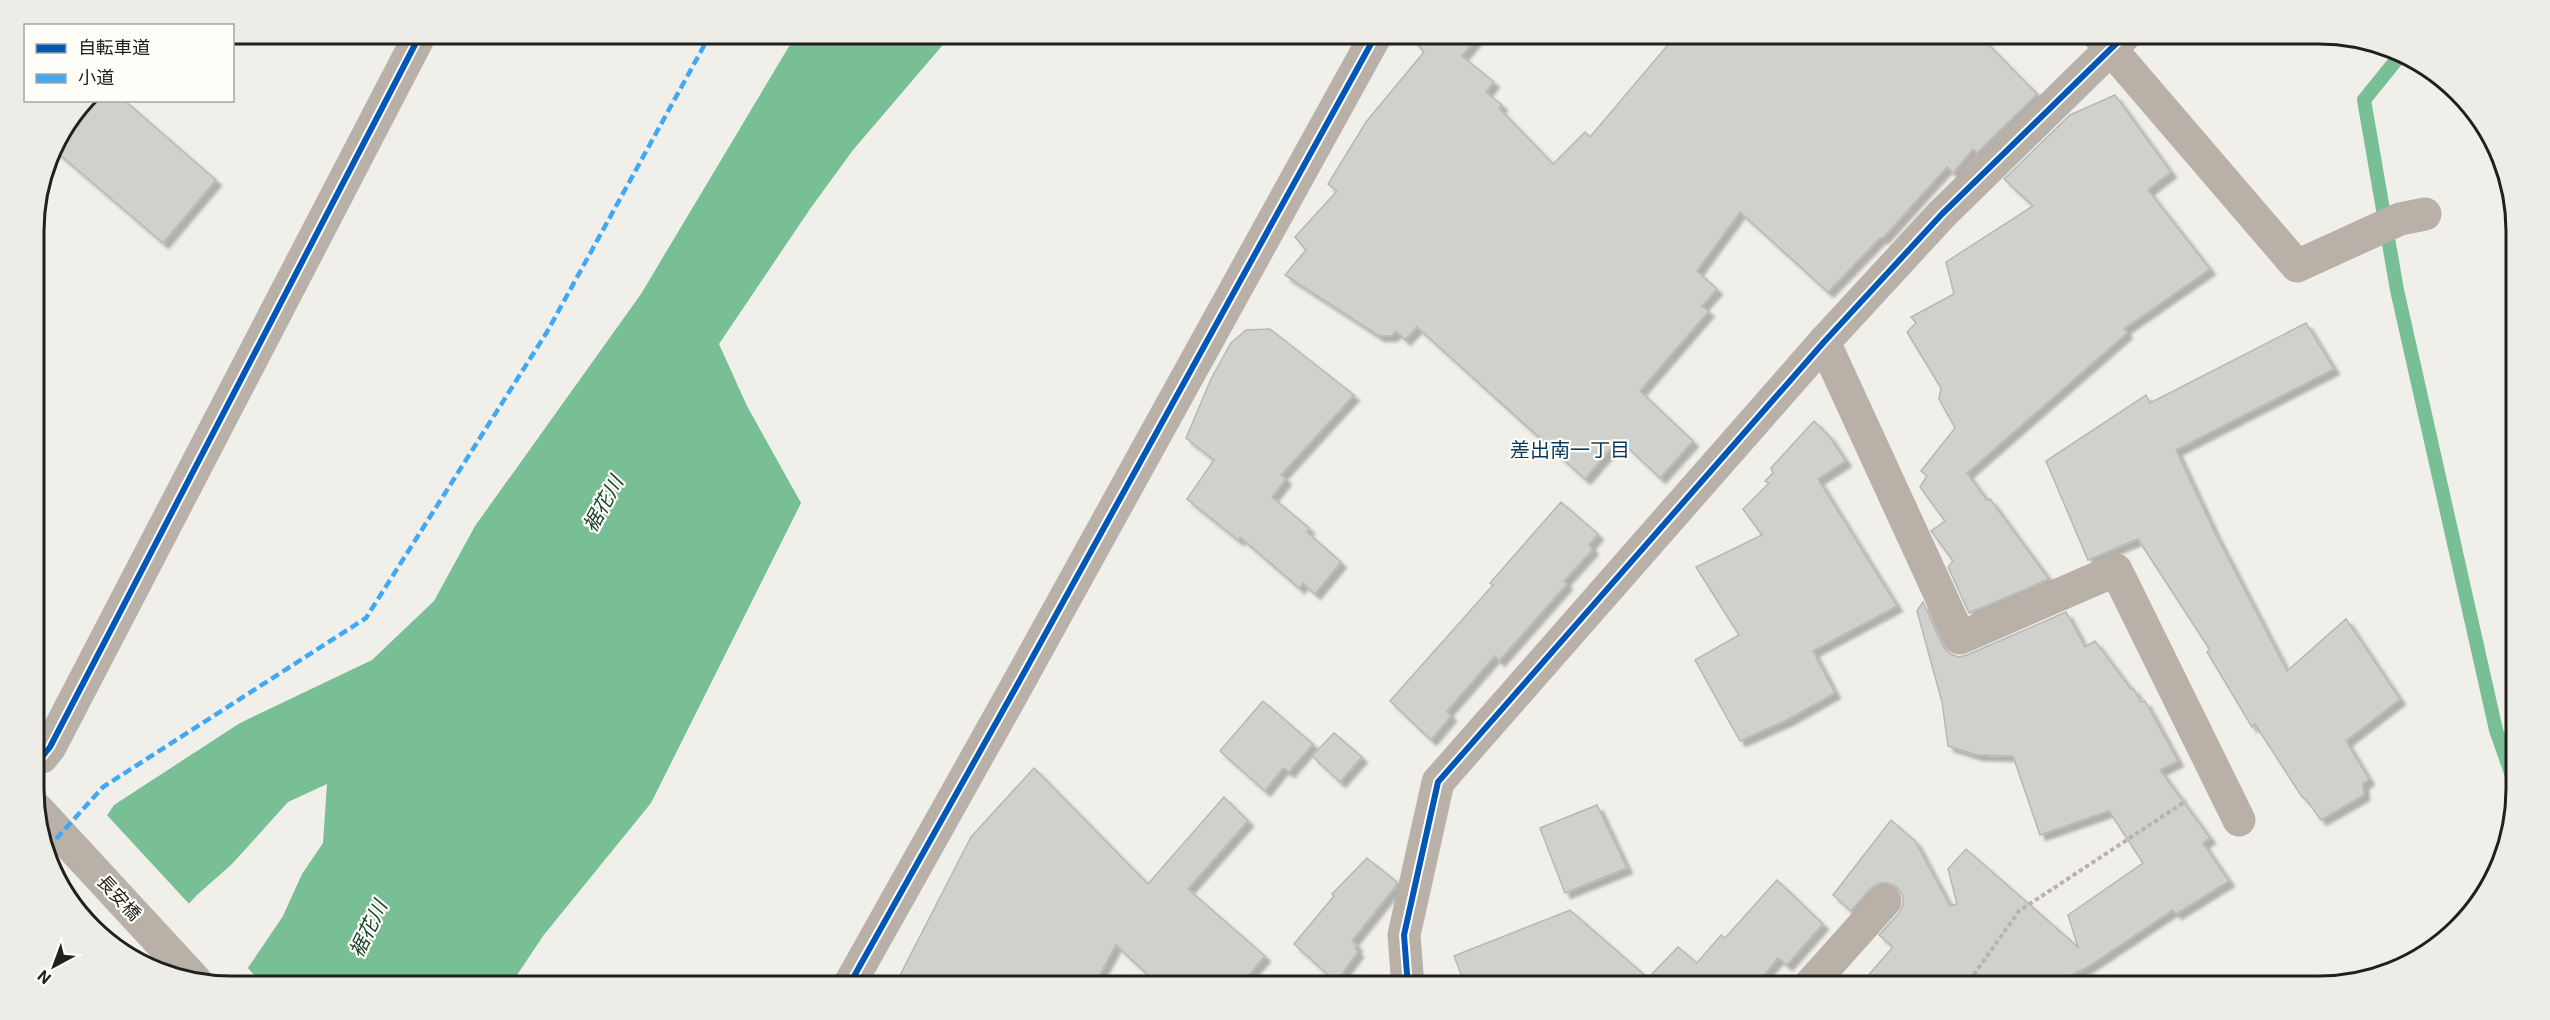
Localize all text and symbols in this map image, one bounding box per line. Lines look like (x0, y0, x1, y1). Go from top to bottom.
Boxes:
legend (24, 24, 234, 102)
text: 自転車道 (78, 37, 150, 58)
text: 小道 (78, 67, 114, 88)
district label: 差出南一丁目 (1510, 438, 1630, 462)
water label: 裾花川 (578, 470, 629, 536)
street label: 長安橋 (93, 871, 145, 925)
water label: 裾花川 (344, 895, 393, 961)
north arrow (24, 936, 84, 996)
text: N (34, 966, 55, 988)

